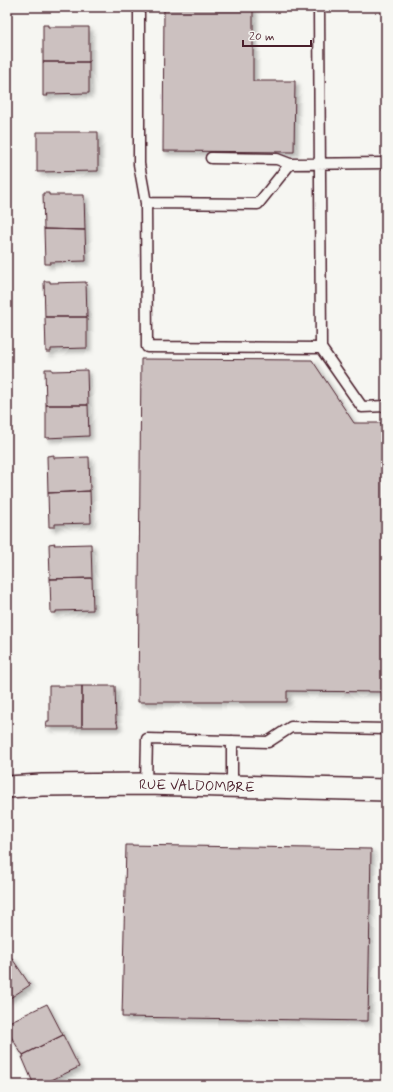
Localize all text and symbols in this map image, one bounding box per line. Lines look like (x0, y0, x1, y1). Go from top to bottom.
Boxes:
scale bar (243, 22, 311, 48)
text: 20 m (249, 29, 275, 45)
street label: RUE VALDOMBRE (139, 776, 255, 797)

